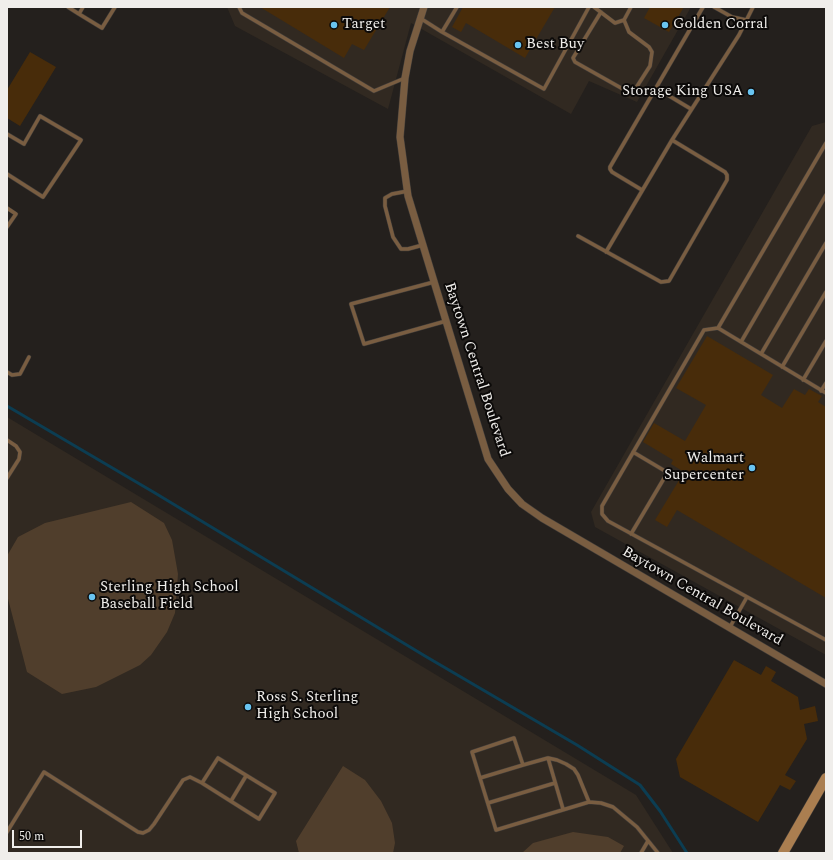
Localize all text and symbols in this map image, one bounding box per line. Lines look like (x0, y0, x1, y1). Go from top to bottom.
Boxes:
place label: Target (342, 16, 385, 34)
place label: Golden Corral (673, 16, 768, 34)
marker: Target (329, 20, 339, 30)
marker: Golden Corral (660, 20, 670, 30)
place label: Best Buy (526, 36, 584, 54)
marker: Best Buy (513, 40, 523, 50)
place label: Storage King USA (622, 83, 743, 101)
marker: Storage King USA (746, 87, 756, 97)
street label: Baytown Central Boulevard (439, 280, 513, 460)
place label: Walmart Supercenter (664, 450, 744, 485)
marker: Walmart Supercenter (747, 463, 757, 473)
street label: Baytown Central Boulevard (618, 544, 786, 650)
place label: Sterling High School Baseball Field (100, 579, 239, 614)
marker: Sterling High School Baseball Field (87, 592, 97, 602)
place label: Ross S. Sterling High School (256, 689, 358, 724)
marker: Ross S. Sterling High School (243, 702, 253, 712)
scale bar (14, 822, 84, 848)
text: 50 m (19, 827, 44, 846)

